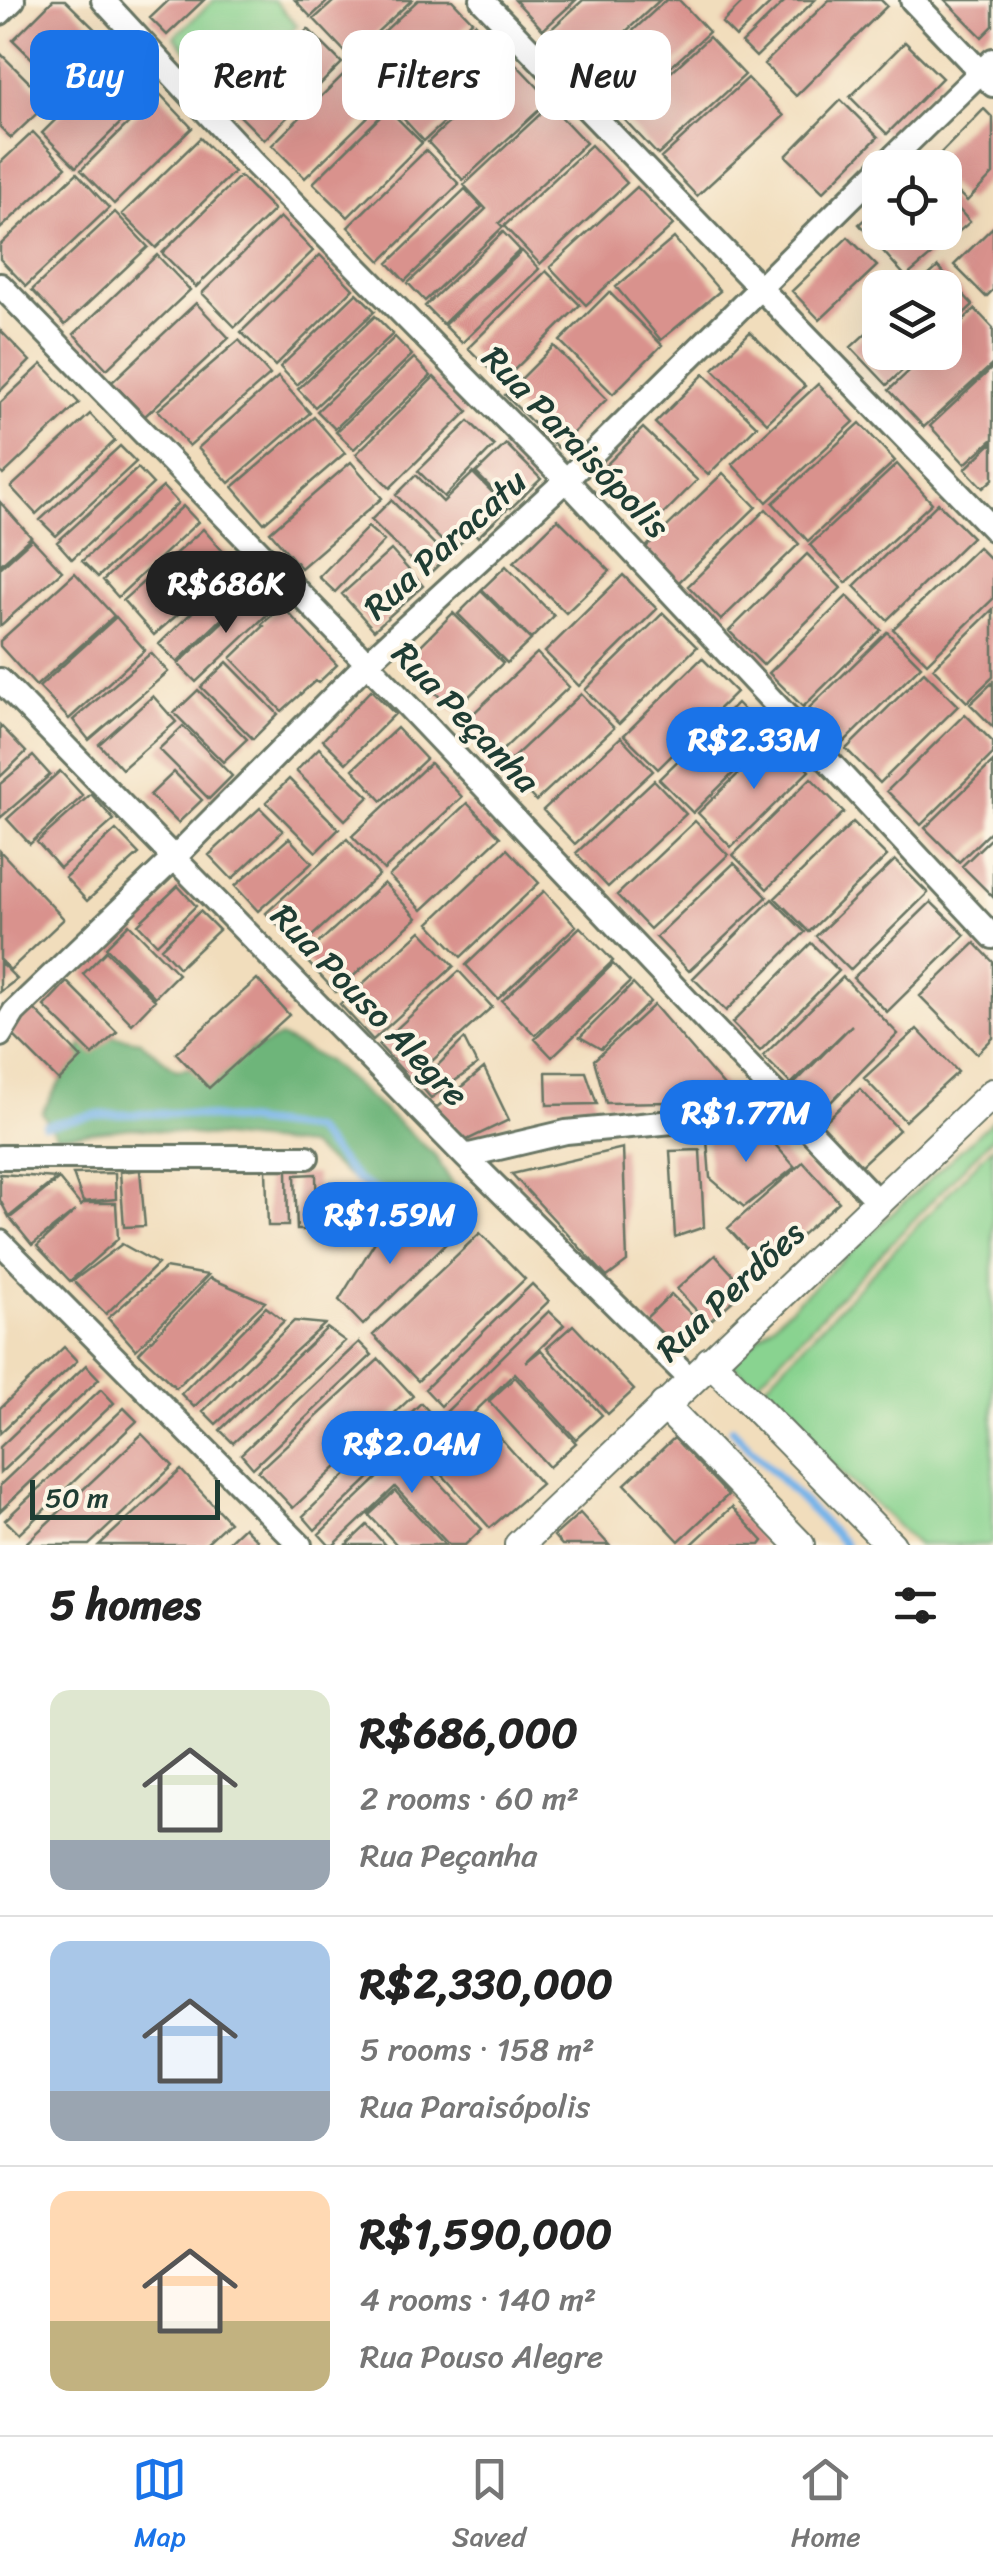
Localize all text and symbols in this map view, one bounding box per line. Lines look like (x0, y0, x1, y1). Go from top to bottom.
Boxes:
chip: Buy (30, 30, 159, 120)
chip: Rent (179, 30, 322, 120)
chip: Filters (342, 30, 515, 120)
chip: New (535, 30, 671, 120)
map controls (862, 150, 962, 370)
button: locate (862, 150, 962, 250)
button: layers (862, 270, 962, 370)
street label: Rua Paraisópolis (466, 330, 686, 554)
street label: Rua Paracatu (348, 452, 542, 635)
pin: R$686K (145, 551, 307, 636)
text: R$686K (168, 555, 284, 612)
street label: Rua Peçanha (376, 626, 556, 809)
pin: R$2.33M (662, 707, 846, 792)
text: R$2.33M (688, 711, 820, 768)
street label: Rua Pouso Alegre (255, 888, 485, 1122)
pin: R$1.77M (654, 1080, 838, 1165)
text: R$1.77M (682, 1084, 810, 1141)
pin: R$1.59M (298, 1182, 482, 1267)
text: R$1.59M (325, 1186, 455, 1243)
street label: Rua Perdões (640, 1204, 820, 1377)
pin: R$2.04M (320, 1411, 504, 1496)
text: R$2.04M (344, 1415, 480, 1472)
text: 50 m (45, 1473, 109, 1522)
scale bar (30, 1475, 220, 1520)
text: 5 homes (50, 1568, 201, 1642)
icon: filters (888, 1578, 943, 1633)
text: R$686,000 (360, 1696, 578, 1770)
icon: home (130, 1730, 250, 1850)
text: 2 rooms · 60 m² (360, 1770, 579, 1827)
text: Rua Peçanha (360, 1827, 537, 1884)
text: R$2,330,000 (360, 1947, 613, 2021)
icon: home (130, 1981, 250, 2101)
text: 5 rooms · 158 m² (360, 2021, 594, 2078)
text: Rua Paraisópolis (360, 2078, 590, 2135)
text: R$1,590,000 (360, 2197, 612, 2271)
icon: home (130, 2231, 250, 2351)
text: 4 rooms · 140 m² (360, 2271, 596, 2328)
text: Rua Pouso Alegre (360, 2328, 603, 2385)
tab: Map (132, 2452, 187, 2561)
tab: Saved (452, 2452, 526, 2561)
tab: Home (791, 2452, 861, 2561)

